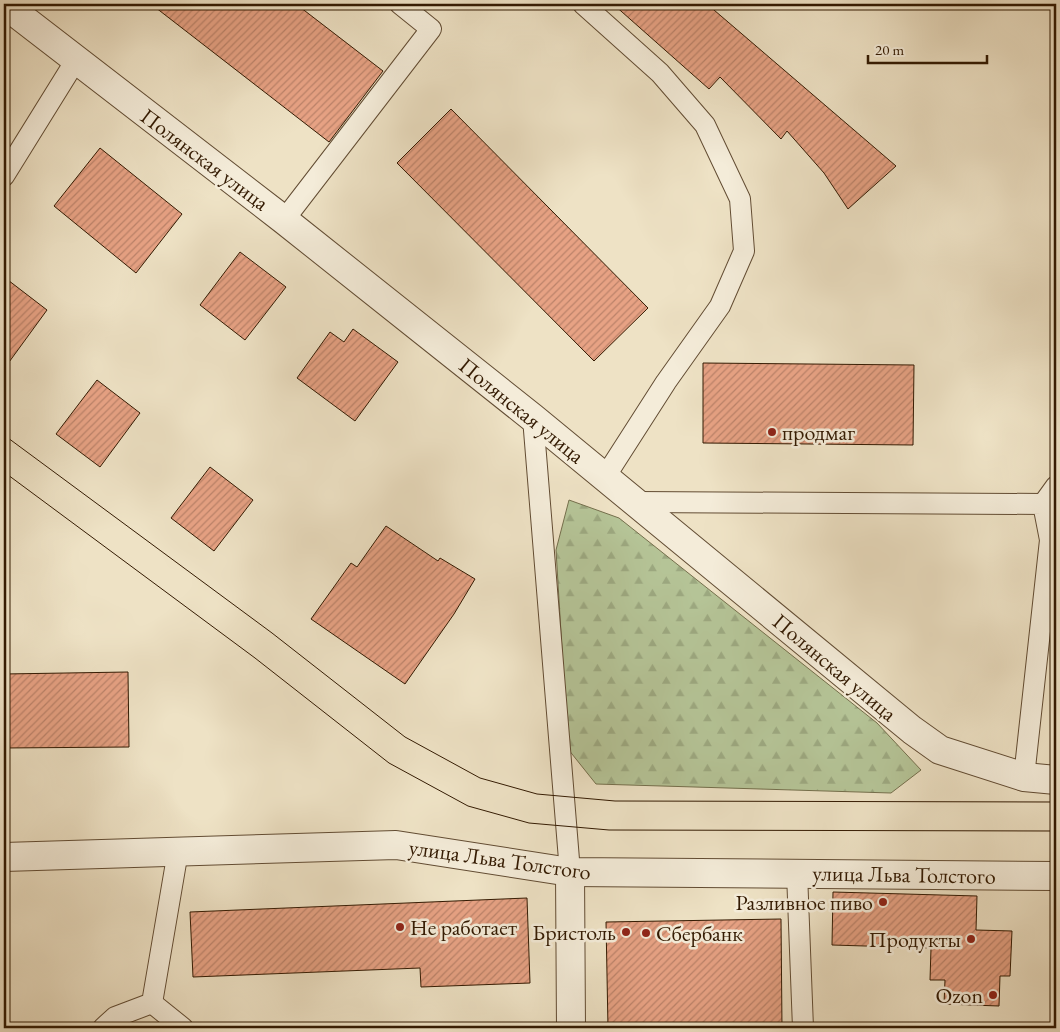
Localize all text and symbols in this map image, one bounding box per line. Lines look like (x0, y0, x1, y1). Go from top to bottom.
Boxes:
scale bar (868, 32, 986, 64)
text: 20 m (875, 40, 904, 59)
street label: Полянская улица (135, 102, 275, 217)
street label: Полянская улица (453, 351, 591, 470)
place label: продмаг (782, 418, 855, 447)
marker: продмаг (766, 426, 778, 438)
street label: Полянская улица (767, 607, 903, 728)
street label: улица Льва Толстого (407, 832, 593, 887)
street label: улица Льва Толстого (812, 858, 996, 891)
place label: Разливное пиво (736, 888, 873, 917)
marker: Разливное пиво (877, 896, 889, 908)
place label: Не работает (410, 913, 517, 942)
place label: Бристоль (532, 918, 616, 947)
place label: Сбербанк (656, 919, 743, 948)
marker: Не работает (394, 921, 406, 933)
place label: Продукты (868, 925, 961, 954)
marker: Бристоль (620, 926, 632, 938)
marker: Сбербанк (640, 927, 652, 939)
marker: Продукты (965, 933, 977, 945)
place label: Ozon (935, 981, 983, 1010)
marker: Ozon (987, 989, 999, 1001)

